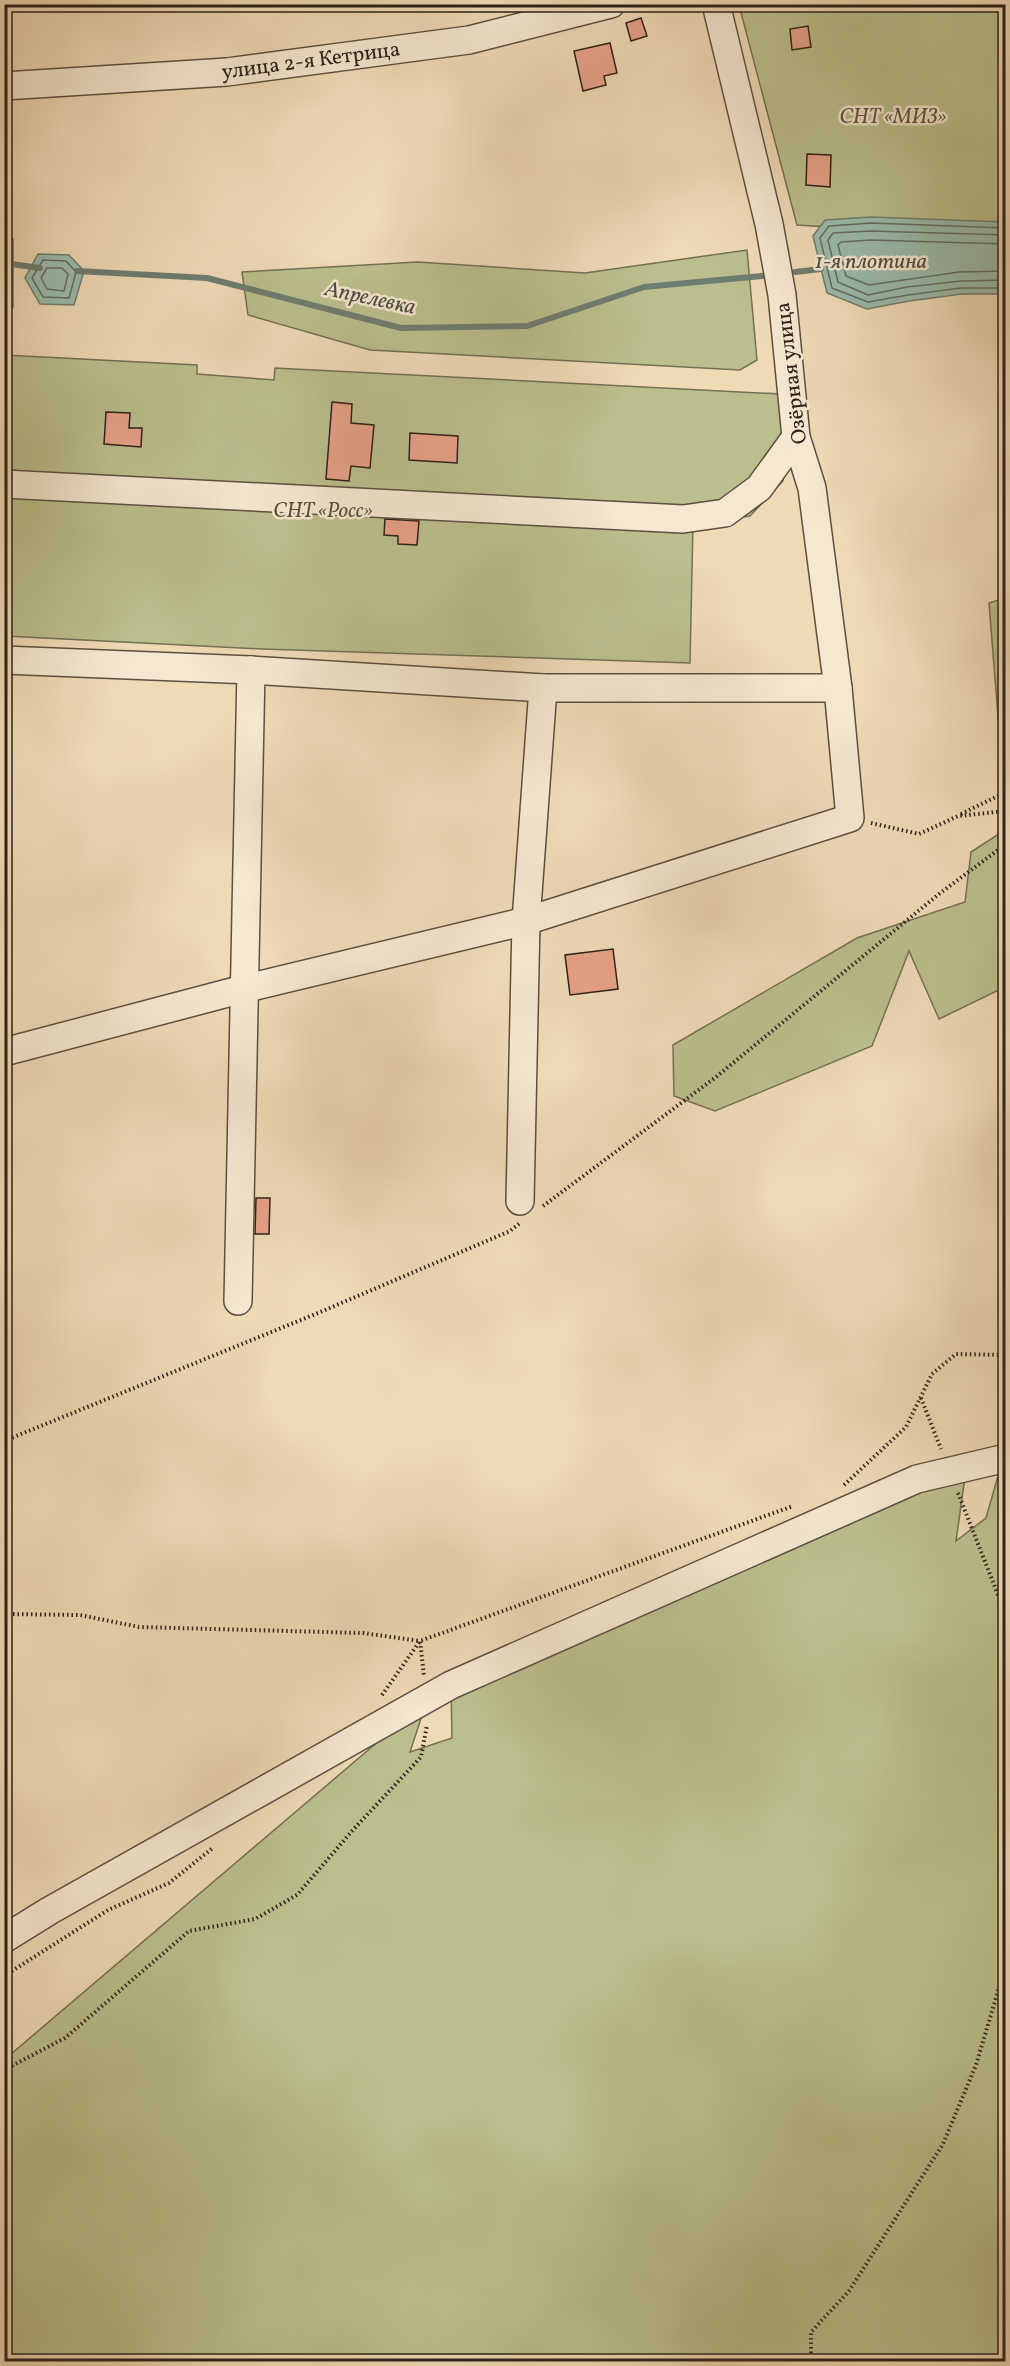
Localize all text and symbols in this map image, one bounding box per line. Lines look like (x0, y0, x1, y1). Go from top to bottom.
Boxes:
street label: улица 2-я Кетрица (221, 35, 402, 87)
park label: СНТ «МИЗ» (840, 103, 946, 132)
water label: 1-я плотина (815, 247, 927, 278)
water label: Апрелевка (321, 274, 418, 324)
street label: Озёрная улица (769, 300, 815, 446)
park label: СНТ «Росс» (273, 497, 373, 526)

